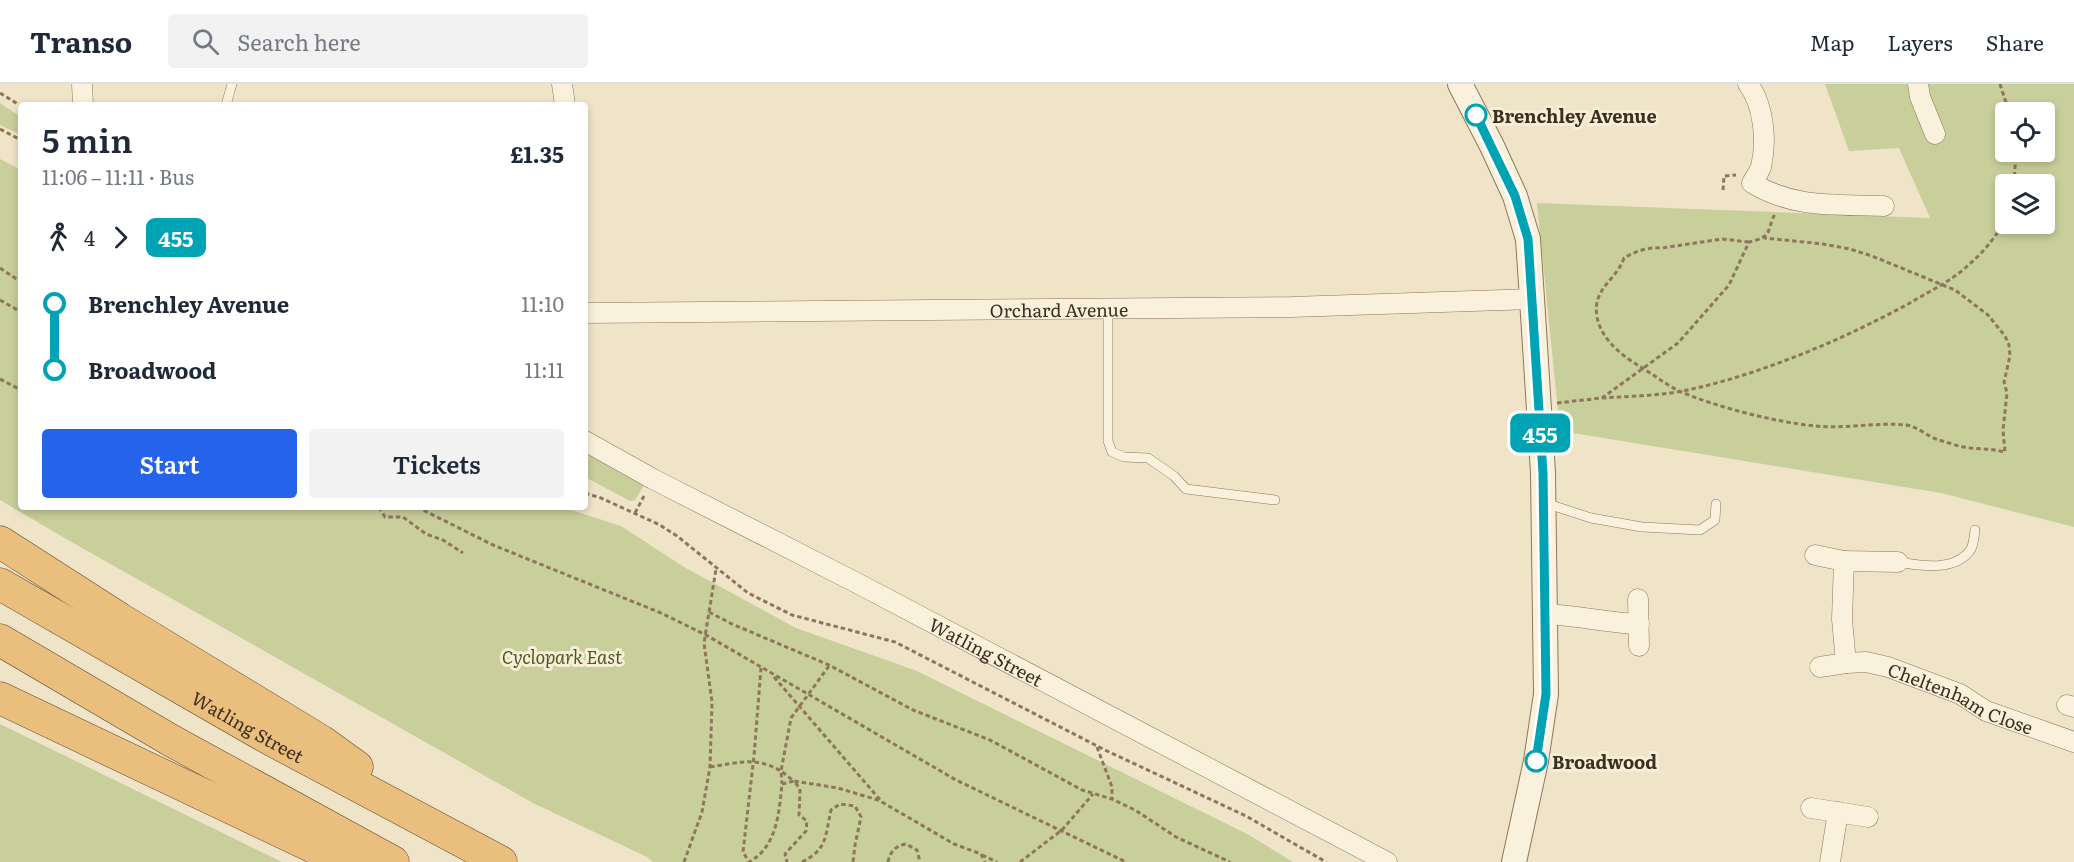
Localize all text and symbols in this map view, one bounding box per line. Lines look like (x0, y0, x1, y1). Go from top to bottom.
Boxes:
search box (168, 14, 588, 68)
text: Transo (30, 20, 132, 62)
icon: search (189, 25, 222, 58)
text: Search here (237, 25, 361, 58)
text: Map (1810, 26, 1855, 57)
text: Layers (1888, 26, 1953, 57)
text: Share (1986, 26, 2044, 57)
place label: Brenchley Avenue (1492, 102, 1657, 129)
map controls (1995, 102, 2055, 234)
button: locate (1995, 102, 2055, 162)
marker: Brenchley Avenue (1465, 104, 1487, 126)
text: 5 min (42, 114, 133, 163)
text: £1.35 (510, 137, 564, 170)
text: 11:06 – 11:11 · Bus (42, 161, 194, 191)
button: layers (1995, 174, 2055, 234)
icon: walk (42, 221, 75, 254)
icon: forward (104, 221, 137, 254)
text: 4 (84, 222, 95, 252)
text: 455 (158, 222, 194, 253)
text: Brenchley Avenue (88, 287, 289, 320)
text: 11:10 (521, 288, 564, 318)
street label: Orchard Avenue (990, 295, 1128, 323)
text: Broadwood (88, 353, 217, 386)
text: 11:11 (525, 354, 564, 384)
line badge: 455 (1506, 414, 1574, 452)
text: 455 (1522, 418, 1558, 449)
button: Start (42, 429, 297, 498)
button: Tickets (309, 429, 564, 498)
street label: Watling Street (925, 610, 1049, 692)
park label: Cyclopark East (502, 643, 622, 670)
street label: Cheltenham Close (1884, 655, 2037, 740)
street label: Watling Street (187, 684, 310, 769)
place label: Broadwood (1552, 748, 1657, 775)
marker: Broadwood (1525, 750, 1547, 772)

